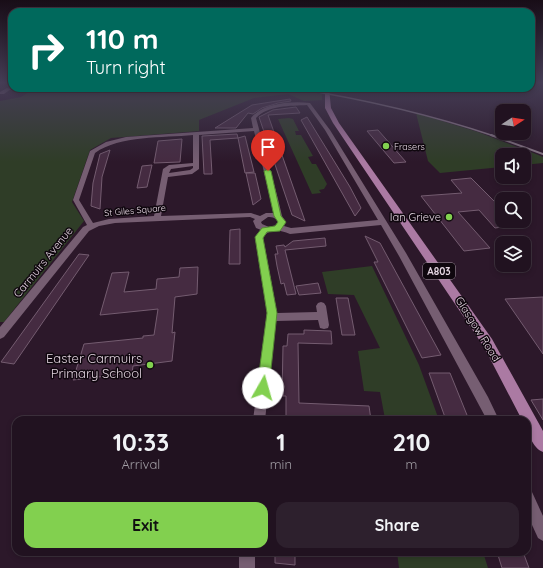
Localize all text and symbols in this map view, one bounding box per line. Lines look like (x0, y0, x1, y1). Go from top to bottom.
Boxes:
text: 110 m (86, 21, 159, 56)
icon: right (20, 24, 72, 76)
text: Turn right (86, 56, 166, 79)
north arrow (495, 104, 531, 140)
map controls (495, 104, 531, 272)
pin (251, 130, 285, 171)
icon: arrive (257, 136, 279, 158)
marker: Frasers (381, 141, 391, 151)
place label: Frasers (394, 141, 425, 152)
button: sound (495, 148, 531, 184)
button: search (495, 192, 531, 228)
street label: St Giles Square (104, 202, 166, 218)
place label: Ian Grieve (390, 210, 441, 224)
marker: Ian Grieve (444, 212, 454, 222)
street label: Carmuirs Avenue (10, 224, 76, 300)
button: layers (495, 236, 531, 272)
road number: A803 (423, 263, 455, 279)
street label: Glasgow Road (452, 294, 504, 364)
place label: Easter Carmuirs Primary School (46, 350, 142, 381)
marker: Easter Carmuirs Primary School (145, 360, 155, 370)
position arrow (242, 367, 284, 409)
text: 10:33 (113, 427, 169, 457)
text: 1 (276, 427, 286, 457)
text: 210 (393, 427, 430, 457)
text: Arrival (121, 456, 160, 472)
text: min (270, 456, 292, 472)
text: m (406, 456, 417, 472)
button: Exit (24, 502, 268, 548)
button: Share (276, 502, 519, 548)

